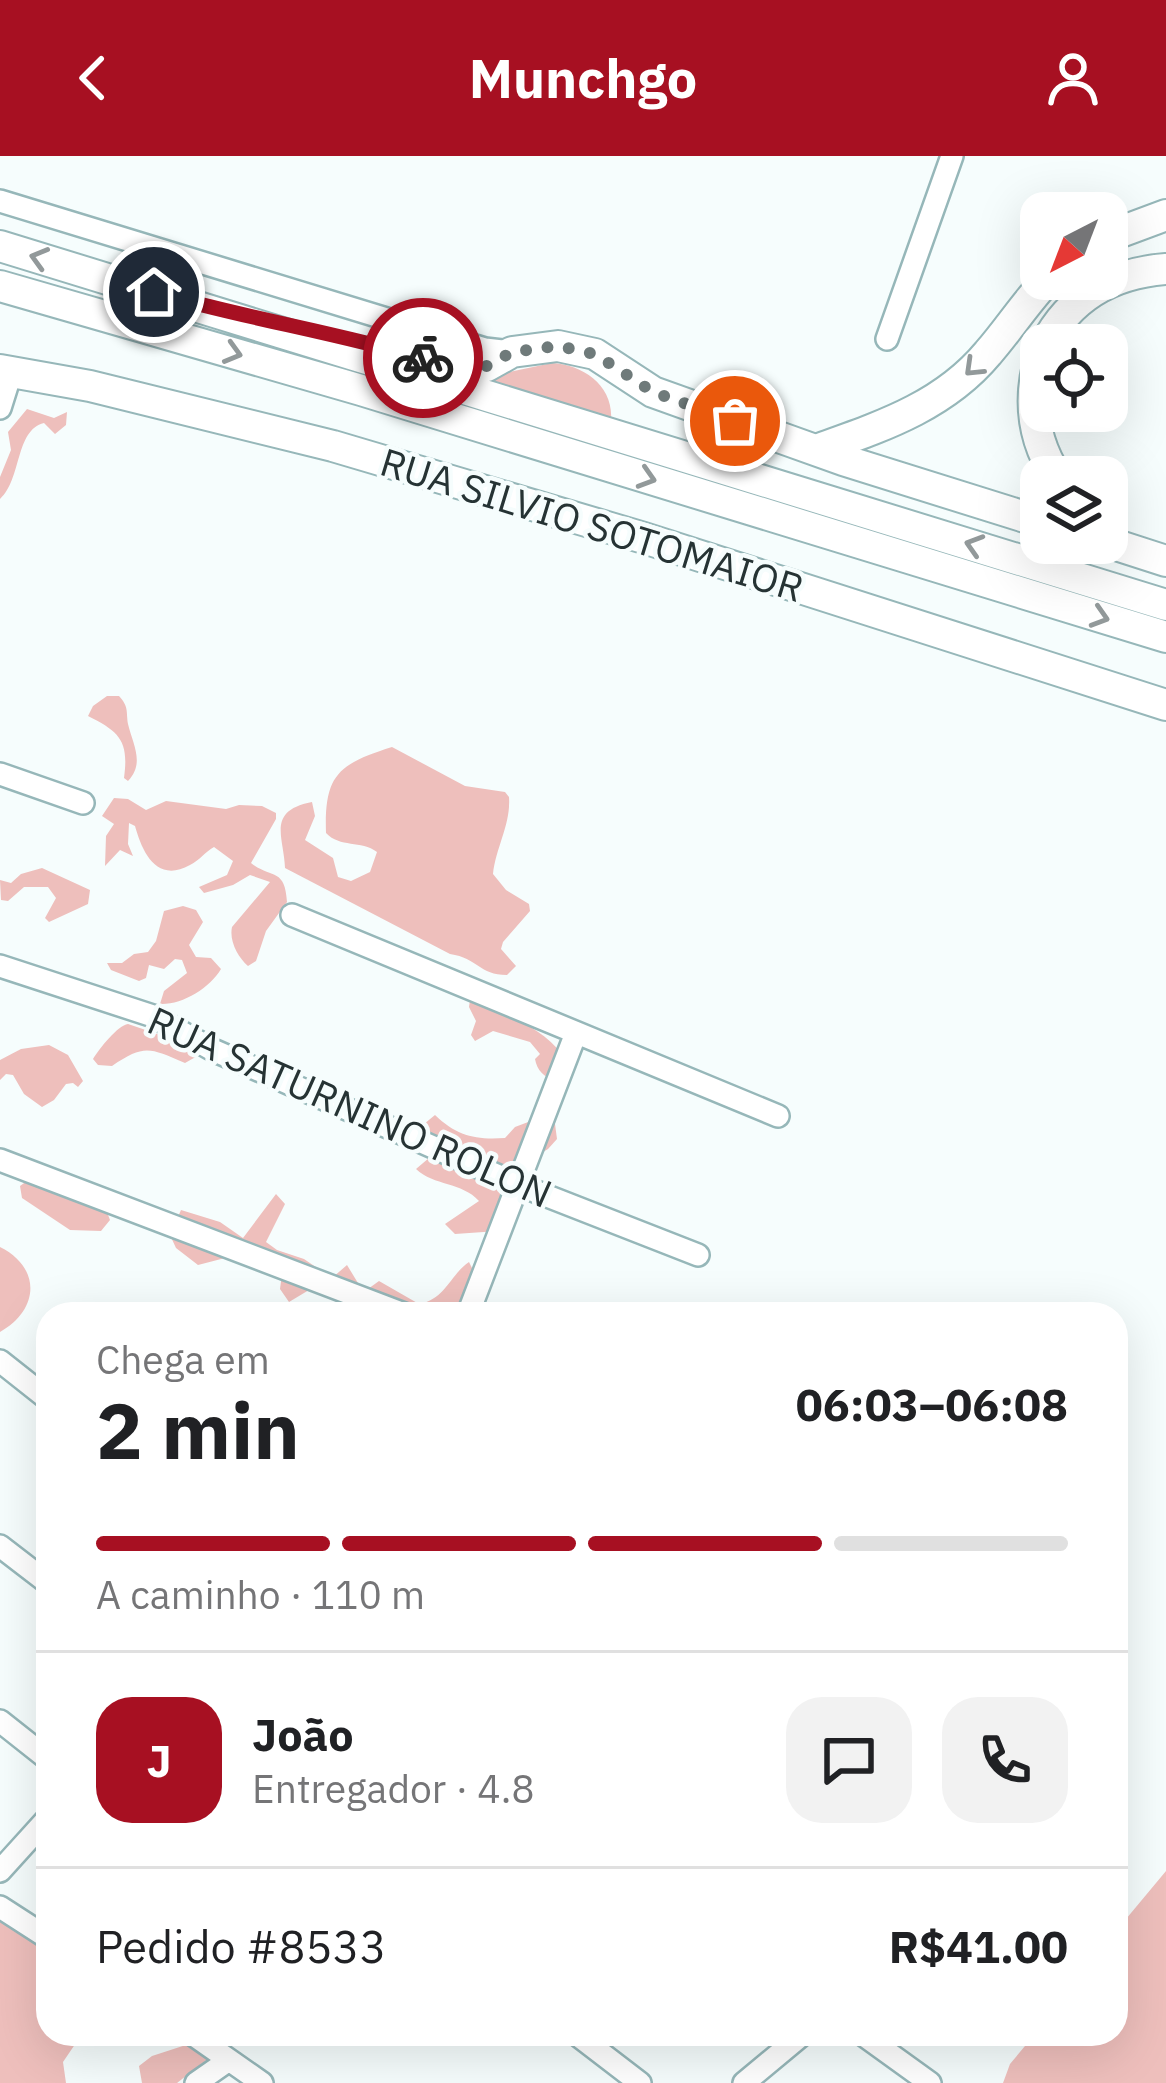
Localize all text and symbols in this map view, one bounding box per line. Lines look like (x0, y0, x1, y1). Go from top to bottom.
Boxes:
text: Munchgo (469, 43, 697, 113)
icon: back (60, 45, 126, 111)
icon: person (1040, 45, 1106, 111)
north arrow (1020, 192, 1128, 300)
map controls (1020, 192, 1128, 564)
pin (103, 241, 205, 343)
one-way arrow (29, 247, 50, 272)
icon: home (121, 259, 187, 325)
courier (363, 298, 483, 418)
button: locate (1020, 324, 1128, 432)
icon: bike (390, 325, 456, 391)
one-way arrow (222, 339, 243, 364)
one-way arrow (965, 354, 987, 376)
pin (684, 370, 786, 472)
icon: bag (702, 388, 768, 454)
street label: RUA SILVIO SOTOMAIOR (374, 436, 810, 613)
button: layers (1020, 456, 1128, 564)
one-way arrow (636, 464, 657, 489)
one-way arrow (964, 534, 985, 559)
one-way arrow (1089, 603, 1110, 628)
street label: RUA SATURNINO ROLON (140, 994, 560, 1219)
text: Chega em (96, 1334, 270, 1385)
text: 06:03–06:08 (796, 1375, 1068, 1433)
text: 2 min (96, 1379, 300, 1480)
text: A caminho · 110 m (96, 1569, 425, 1620)
button: chat (786, 1697, 912, 1823)
button: phone (942, 1697, 1068, 1823)
text: João (252, 1705, 354, 1763)
text: J (146, 1731, 172, 1789)
text: Entregador · 4.8 (252, 1763, 535, 1814)
text: Pedido #8533 (96, 1917, 386, 1975)
text: R$41.00 (889, 1917, 1068, 1975)

